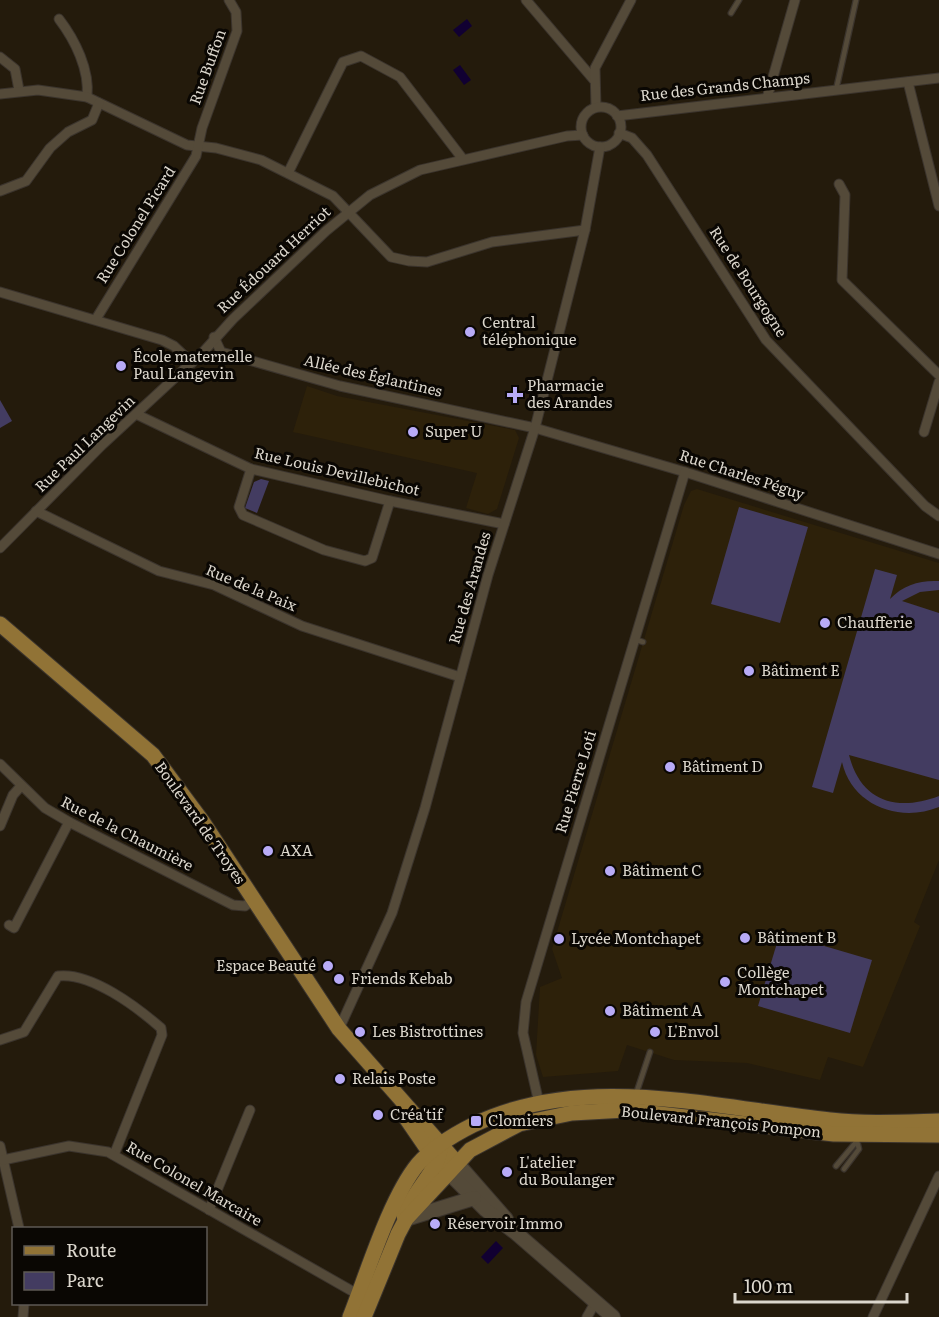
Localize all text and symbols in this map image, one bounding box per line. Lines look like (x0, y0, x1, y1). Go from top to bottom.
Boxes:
street label: Rue Buffon (182, 25, 231, 108)
street label: Rue des Grands Champs (639, 65, 811, 106)
street label: Rue Colonel Picard (89, 161, 180, 287)
street label: Rue Édouard Herriot (211, 200, 335, 318)
street label: Rue de Bourgogne (705, 221, 794, 341)
place label: Central téléphonique (482, 310, 577, 350)
marker: Central téléphonique (463, 325, 477, 339)
place label: École maternelle Paul Langevin (133, 344, 252, 384)
street label: Allée des Églantines (302, 347, 445, 402)
marker: École maternelle Paul Langevin (114, 359, 128, 373)
place label: Pharmacie des Arandes (527, 373, 613, 413)
marker: Pharmacie des Arandes (508, 388, 522, 402)
street label: Rue Paul Langevin (29, 389, 139, 497)
place label: Super U (425, 419, 482, 442)
marker: Super U (406, 425, 420, 439)
street label: Rue Louis Devillebichot (252, 440, 422, 501)
street label: Rue Charles Péguy (677, 442, 808, 505)
street label: Rue des Arandes (442, 529, 496, 646)
street label: Rue de la Paix (202, 557, 301, 616)
place label: Chaufferie (837, 610, 913, 633)
marker: Chaufferie (818, 616, 832, 630)
place label: Bâtiment E (761, 658, 840, 681)
marker: Bâtiment E (742, 664, 756, 678)
street label: Rue Pierre Loti (548, 727, 601, 836)
place label: Bâtiment D (682, 754, 763, 777)
street label: Boulevard de Troyes (150, 756, 252, 888)
marker: Bâtiment D (663, 760, 677, 774)
street label: Rue de la Chaumière (57, 789, 198, 876)
place label: AXA (280, 838, 313, 861)
marker: AXA (261, 844, 275, 858)
place label: Bâtiment C (622, 858, 702, 881)
marker: Bâtiment C (603, 864, 617, 878)
place label: Bâtiment B (757, 925, 836, 948)
place label: Lycée Montchapet (571, 926, 701, 949)
marker: Bâtiment B (738, 931, 752, 945)
marker: Lycée Montchapet (552, 932, 566, 946)
place label: Espace Beauté (216, 953, 316, 976)
marker: Espace Beauté (321, 959, 335, 973)
place label: Collège Montchapet (737, 960, 824, 1000)
place label: Friends Kebab (351, 966, 453, 989)
marker: Friends Kebab (332, 972, 346, 986)
marker: Collège Montchapet (718, 975, 732, 989)
place label: Bâtiment A (622, 998, 702, 1021)
marker: Bâtiment A (603, 1004, 617, 1018)
place label: Les Bistrottines (372, 1019, 483, 1042)
place label: L'Envol (667, 1019, 719, 1042)
marker: Les Bistrottines (353, 1025, 367, 1039)
marker: L'Envol (648, 1025, 662, 1039)
place label: Relais Poste (352, 1066, 436, 1089)
marker: Relais Poste (333, 1072, 347, 1086)
street label: Boulevard François Pompon (620, 1099, 822, 1142)
place label: Créa'tif (390, 1102, 444, 1125)
marker: Créa'tif (371, 1108, 385, 1122)
place label: Clomiers (488, 1108, 553, 1131)
marker: Clomiers (469, 1114, 483, 1128)
street label: Rue Colonel Marcaire (123, 1134, 267, 1231)
place label: L'atelier du Boulanger (519, 1150, 614, 1190)
marker: L'atelier du Boulanger (500, 1165, 514, 1179)
place label: Réservoir Immo (447, 1211, 563, 1234)
marker: Réservoir Immo (428, 1217, 442, 1231)
legend (12, 1227, 207, 1305)
text: Route (66, 1236, 116, 1263)
text: Parc (66, 1266, 104, 1293)
scale bar (735, 1266, 908, 1304)
text: 100 m (744, 1272, 793, 1299)

